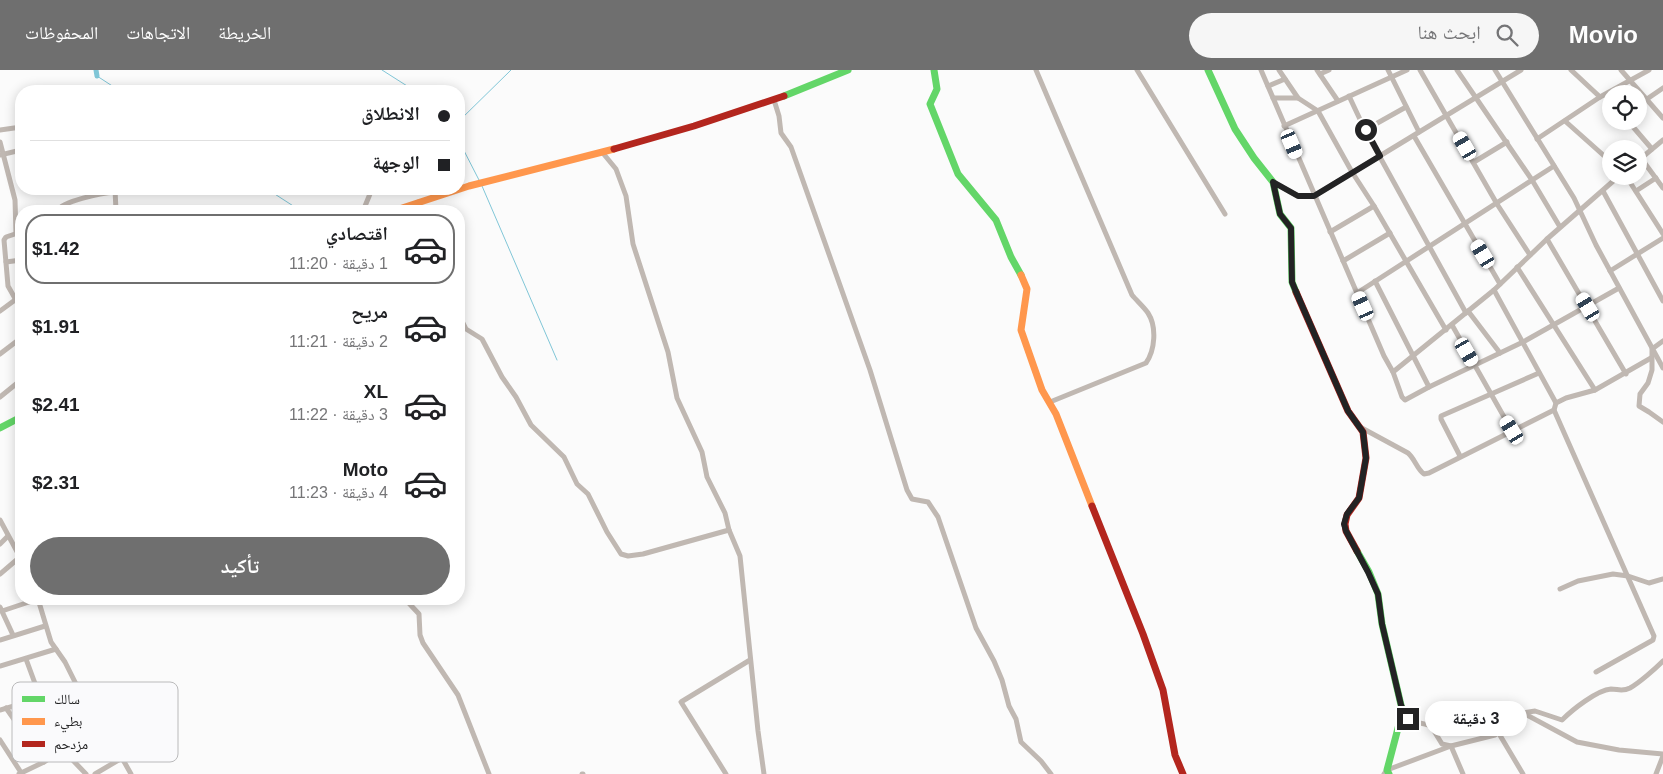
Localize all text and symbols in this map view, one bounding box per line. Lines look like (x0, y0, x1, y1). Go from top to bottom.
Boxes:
search box (1189, 13, 1539, 58)
icon: search (1493, 21, 1521, 49)
text: Movio (1569, 21, 1638, 48)
text: ابحث هنا (1417, 22, 1481, 43)
text: المحفوظات (25, 23, 98, 43)
text: الاتجاهات (126, 23, 190, 43)
text: الخريطة (218, 23, 271, 43)
map controls (1602, 85, 1647, 185)
button: locate (1602, 85, 1647, 130)
text: الانطلاق (361, 103, 420, 124)
route start (1355, 119, 1377, 141)
car (1279, 127, 1304, 161)
car (1451, 129, 1478, 163)
button: layers (1602, 140, 1647, 185)
text: الوجهة (372, 152, 420, 173)
text: اقتصادي (326, 223, 388, 244)
icon: car (403, 227, 448, 272)
car (1468, 237, 1497, 271)
text: $1.42 (32, 238, 80, 259)
text: 1 دقيقة · 11:20 (289, 255, 388, 272)
car (1350, 289, 1375, 323)
car (1573, 290, 1602, 324)
text: مريح (351, 301, 388, 322)
icon: car (403, 305, 448, 350)
text: $1.91 (32, 316, 80, 337)
text: 2 دقيقة · 11:21 (289, 333, 388, 350)
car (1453, 335, 1480, 369)
text: XL (364, 381, 388, 402)
icon: car (403, 383, 448, 428)
text: $2.41 (32, 394, 80, 415)
text: 3 دقيقة · 11:22 (289, 406, 388, 423)
car (1497, 413, 1526, 447)
text: Moto (343, 459, 388, 480)
icon: car (403, 461, 448, 506)
text: $2.31 (32, 472, 80, 493)
text: 4 دقيقة · 11:23 (289, 484, 388, 501)
button: تأكيد (30, 537, 450, 595)
legend (12, 682, 178, 762)
text: سالك (54, 691, 80, 707)
callout: 3 دقيقة (1426, 702, 1528, 736)
route end (1397, 708, 1419, 730)
text: 3 دقيقة (1453, 710, 1499, 727)
text: بطيء (54, 713, 83, 733)
text: مزدحم (54, 736, 88, 754)

